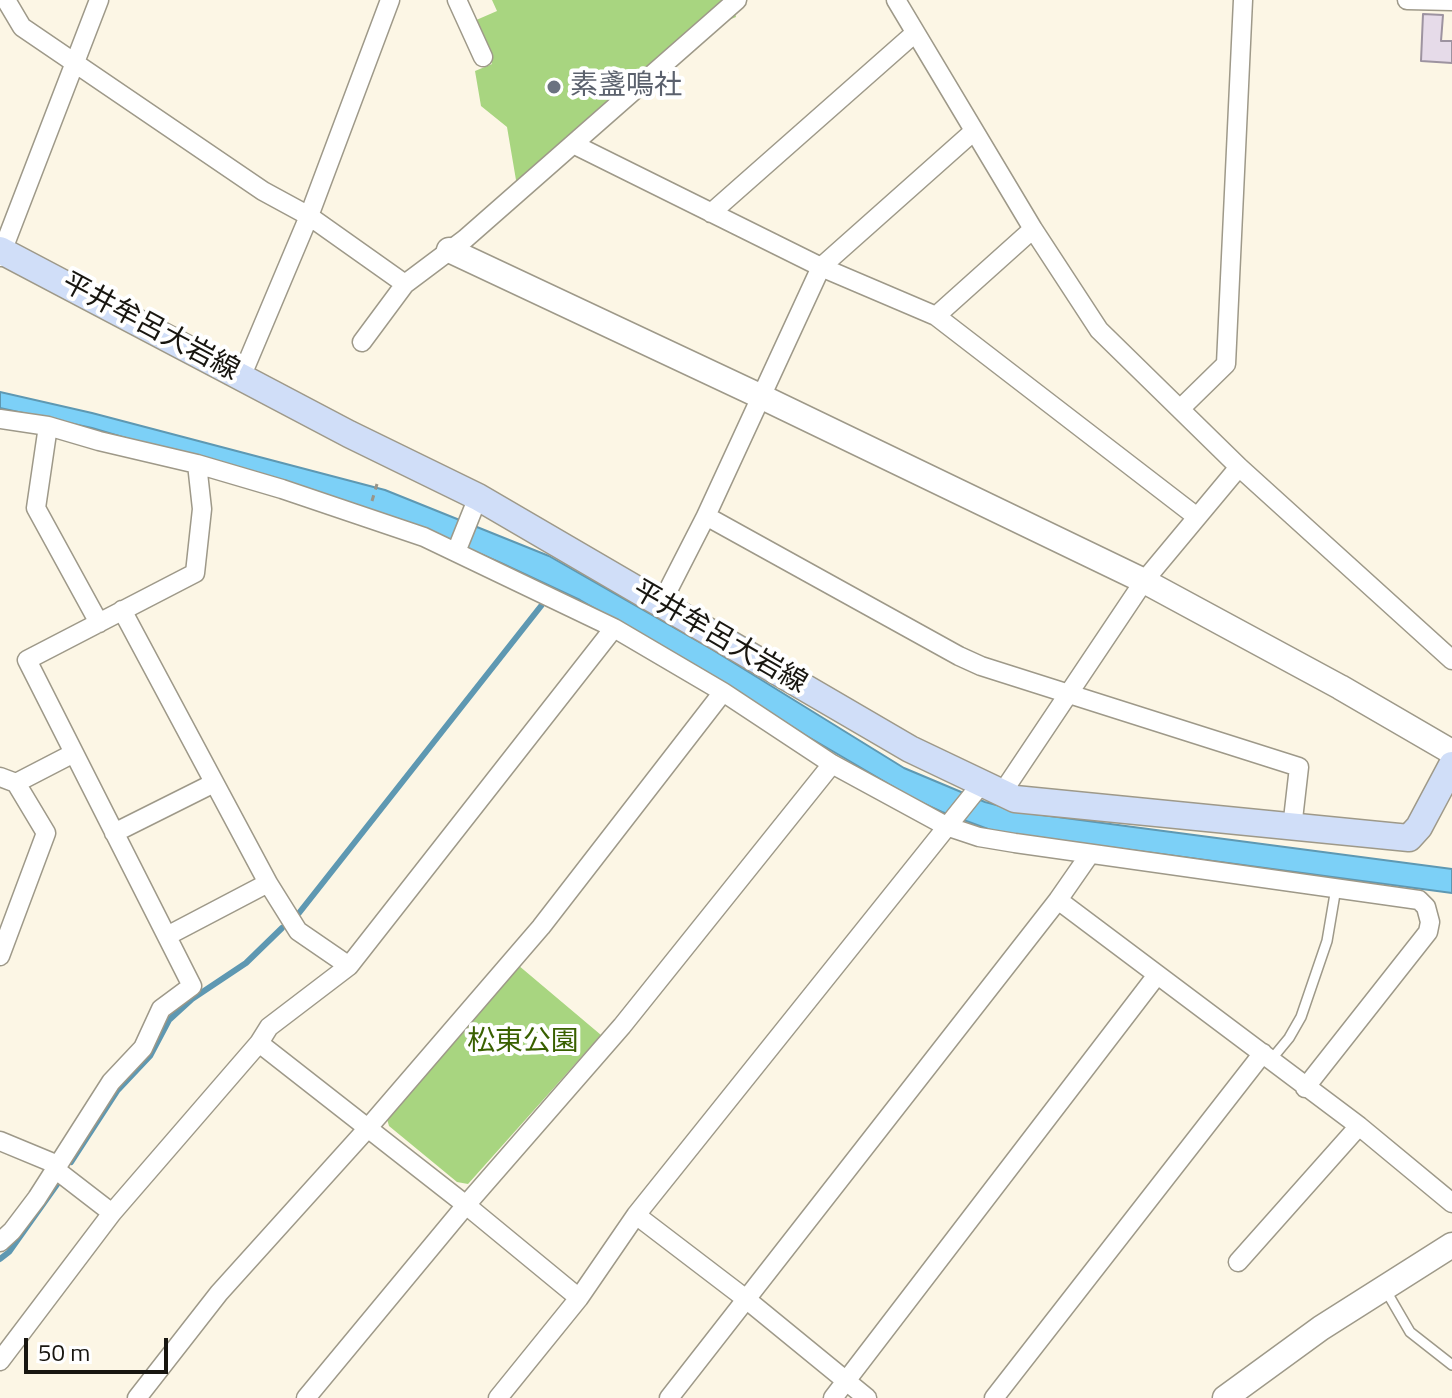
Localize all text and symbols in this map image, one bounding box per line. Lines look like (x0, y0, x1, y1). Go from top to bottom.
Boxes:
place label: 素盞鳴社 (570, 70, 682, 104)
marker: 素盞鳴社 (545, 78, 563, 96)
street label: 平井牟呂大岩線 (56, 267, 244, 389)
street label: 平井牟呂大岩線 (626, 574, 812, 702)
park label: 松東公園 (467, 1026, 579, 1060)
scale bar (28, 1322, 172, 1372)
text: 50 m (38, 1334, 90, 1370)

